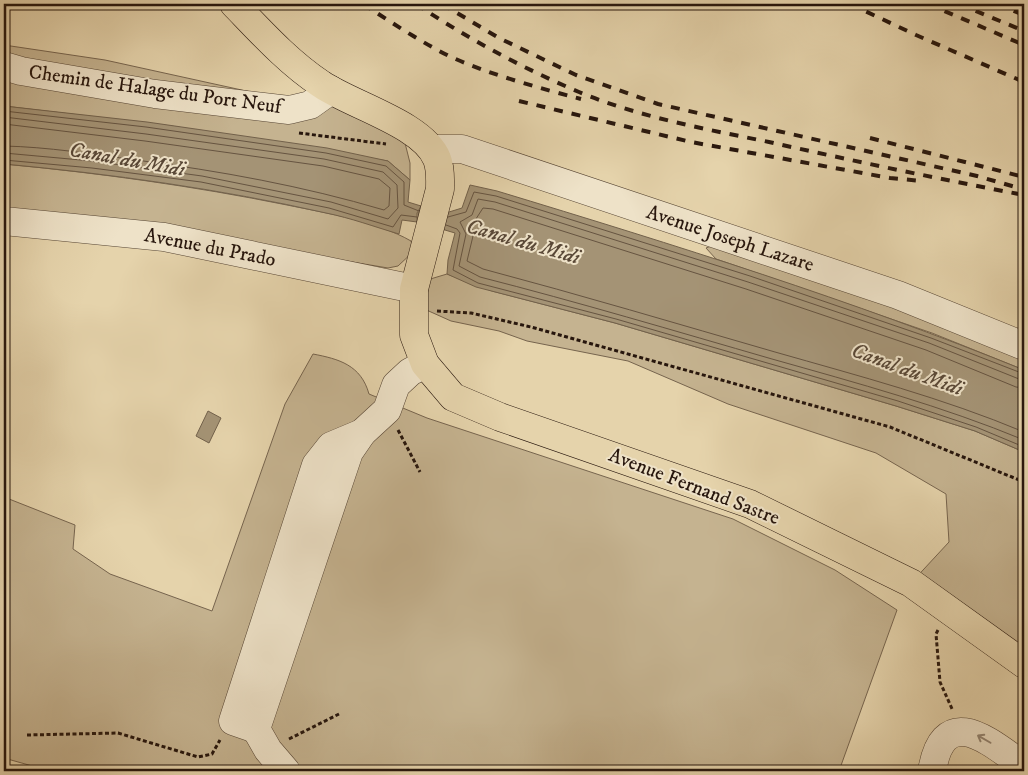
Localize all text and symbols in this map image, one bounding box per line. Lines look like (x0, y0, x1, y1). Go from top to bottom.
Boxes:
street label: Chemin de Halage du Port Neuf (27, 60, 287, 121)
water label: Canal du Midi (67, 137, 188, 183)
street label: Avenue Joseph Lazare (643, 200, 817, 278)
water label: Canal du Midi (463, 213, 584, 271)
street label: Avenue du Prado (142, 223, 278, 273)
water label: Canal du Midi (848, 338, 968, 403)
street label: Avenue Fernand Sastre (605, 443, 783, 531)
one-way arrow (977, 734, 991, 744)

